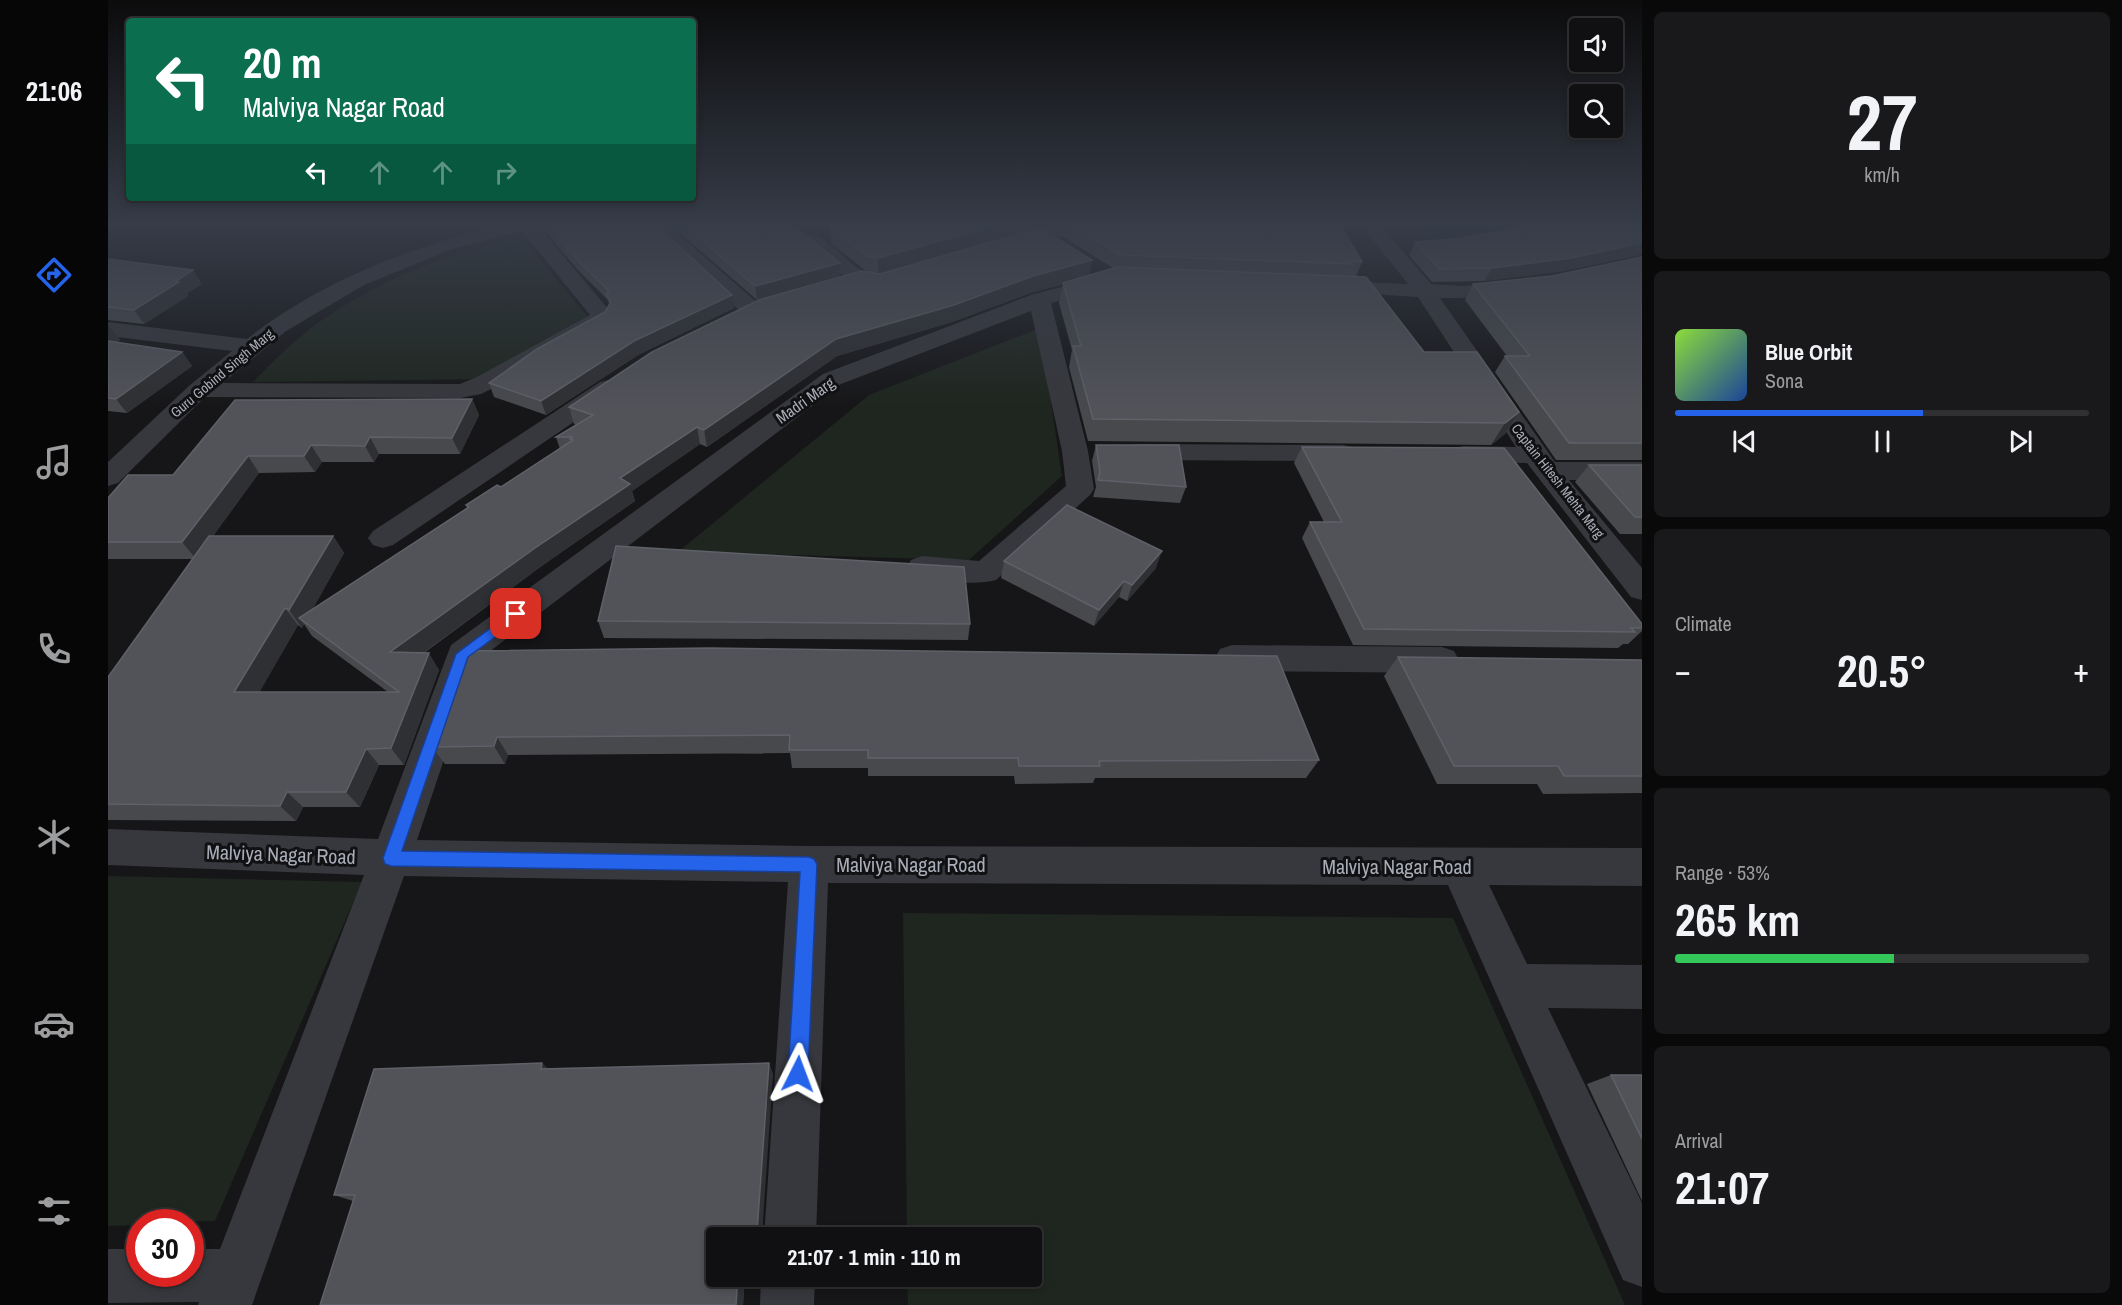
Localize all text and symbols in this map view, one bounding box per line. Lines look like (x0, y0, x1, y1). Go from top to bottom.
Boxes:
map controls (1569, 18, 1623, 138)
button: sound (1569, 18, 1623, 72)
text: 20 m (243, 35, 322, 91)
icon: left (144, 42, 222, 120)
text: 27 (1846, 69, 1918, 174)
text: 21:06 (26, 73, 82, 109)
button: search (1569, 84, 1623, 138)
text: Malviya Nagar Road (243, 89, 445, 125)
icon: left (300, 156, 333, 189)
icon: ahead (363, 156, 396, 189)
icon: ahead (426, 156, 459, 189)
icon: right (489, 156, 522, 189)
text: km/h (1864, 161, 1900, 188)
icon: directions (33, 254, 75, 296)
street label: Guru Gobind Singh Marg (167, 324, 278, 421)
text: Blue Orbit (1765, 337, 1852, 367)
text: Sona (1765, 367, 1803, 394)
street label: Madri Marg (771, 371, 839, 428)
street label: Captain Hitesh Mehta Marg (1507, 420, 1609, 543)
icon: previous (1728, 425, 1761, 458)
icon: pause (1866, 425, 1899, 458)
icon: next (2004, 425, 2037, 458)
icon: music (33, 441, 75, 483)
pin (490, 588, 541, 639)
icon: arrive (499, 597, 532, 630)
text: Climate (1675, 610, 1732, 637)
icon: phone (33, 628, 75, 670)
text: 20.5° (1837, 640, 1927, 701)
text: − (1675, 648, 1691, 692)
text: + (2073, 648, 2089, 692)
icon: climate (33, 816, 75, 858)
street label: Malviya Nagar Road (206, 838, 356, 870)
street label: Malviya Nagar Road (836, 851, 986, 878)
street label: Malviya Nagar Road (1322, 853, 1472, 880)
text: Range · 53% (1675, 859, 1770, 886)
text: 265 km (1675, 889, 1800, 950)
icon: car (33, 1003, 75, 1045)
position arrow (766, 1042, 830, 1106)
text: Arrival (1675, 1127, 1722, 1154)
text: 21:07 (1675, 1157, 1769, 1218)
icon: filters (33, 1190, 75, 1232)
speed limit sign: 30 (126, 1209, 204, 1287)
text: 21:07 · 1 min · 110 m (787, 1242, 961, 1272)

